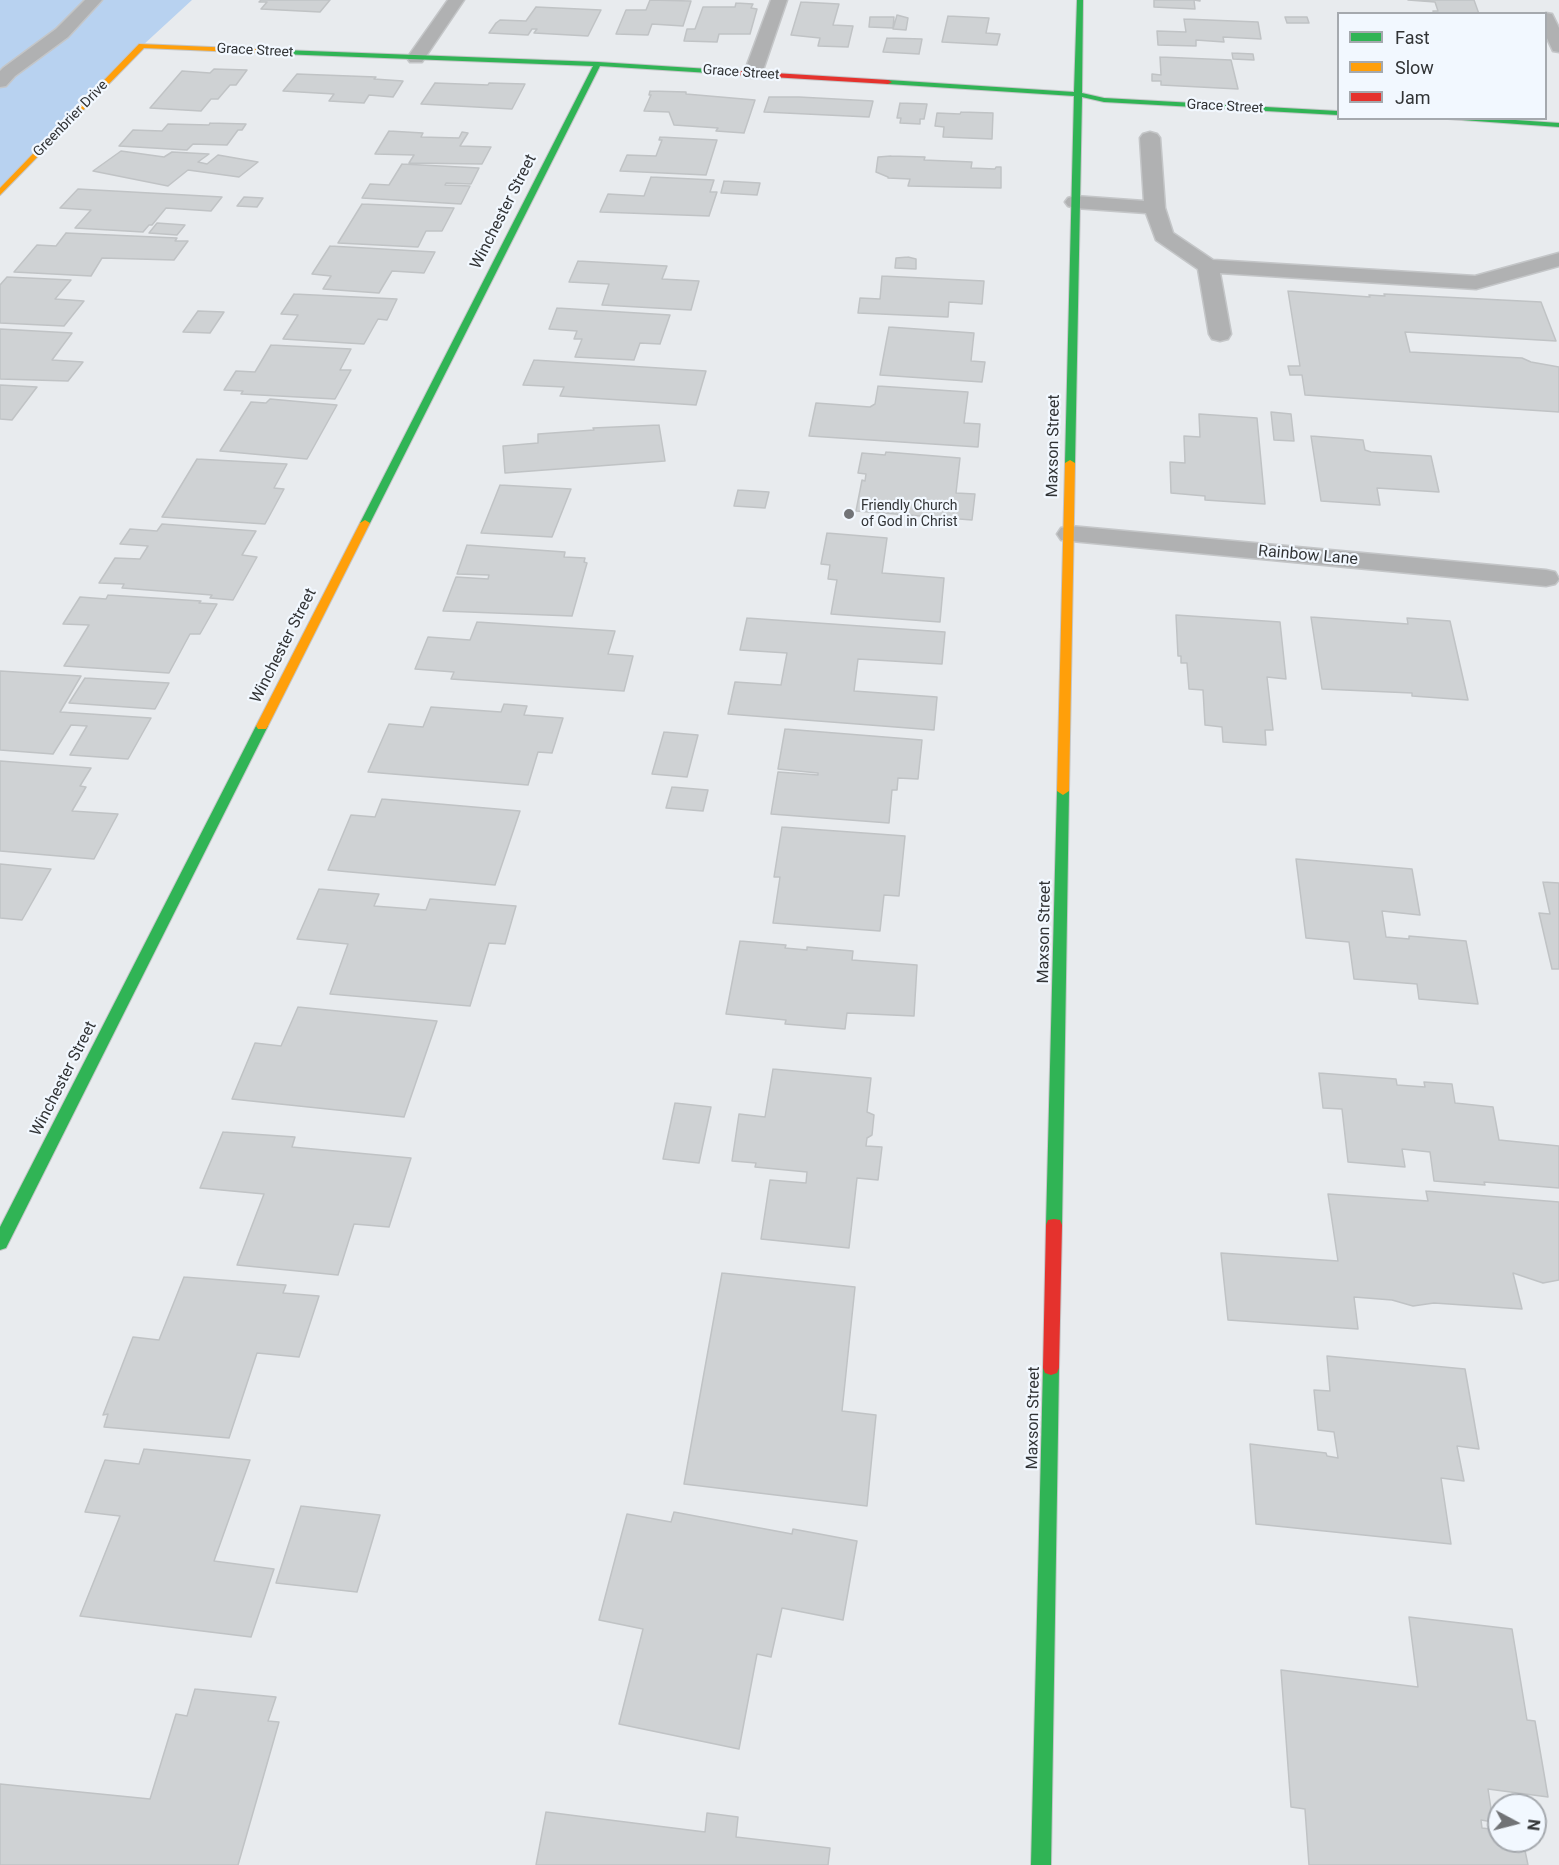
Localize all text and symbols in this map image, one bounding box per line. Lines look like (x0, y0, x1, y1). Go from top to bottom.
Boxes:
legend (1337, 12, 1547, 120)
text: Fast (1395, 27, 1430, 48)
street label: Grace Street (216, 41, 294, 61)
text: Slow (1395, 57, 1434, 78)
street label: Grace Street (702, 62, 780, 84)
street label: Greenbrier Drive (30, 77, 112, 161)
text: Jam (1395, 87, 1431, 108)
street label: Grace Street (1186, 97, 1264, 117)
street label: Winchester Street (467, 151, 541, 273)
street label: Maxson Street (1044, 394, 1064, 498)
place label: Friendly Church of God in Christ (861, 498, 958, 530)
marker: Friendly Church of God in Christ (842, 507, 856, 521)
street label: Rainbow Lane (1257, 542, 1359, 570)
street label: Winchester Street (247, 585, 321, 707)
street label: Maxson Street (1035, 880, 1055, 984)
street label: Winchester Street (27, 1018, 101, 1140)
street label: Maxson Street (1024, 1366, 1044, 1470)
north arrow (1487, 1793, 1547, 1853)
text: N (1523, 1818, 1543, 1832)

